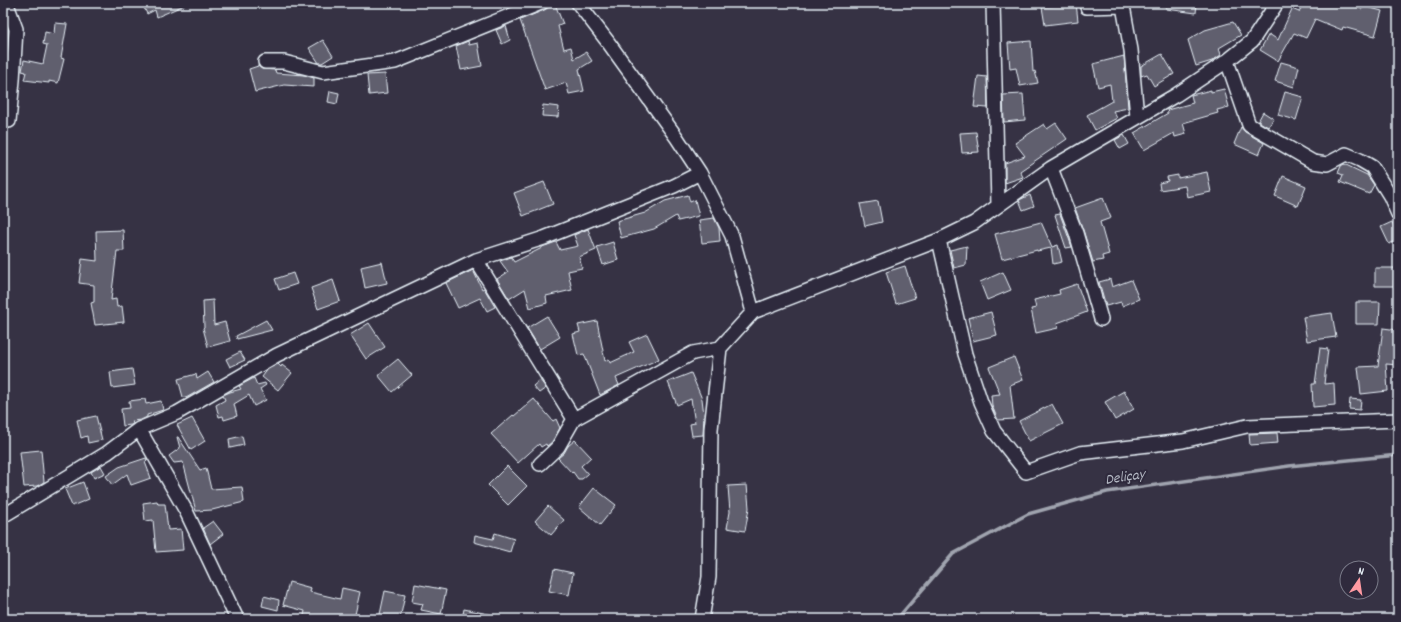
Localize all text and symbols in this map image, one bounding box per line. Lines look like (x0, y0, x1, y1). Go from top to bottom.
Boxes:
water label: Deliçay (1104, 464, 1148, 492)
north arrow (1339, 560, 1379, 600)
text: N (1356, 564, 1366, 581)

